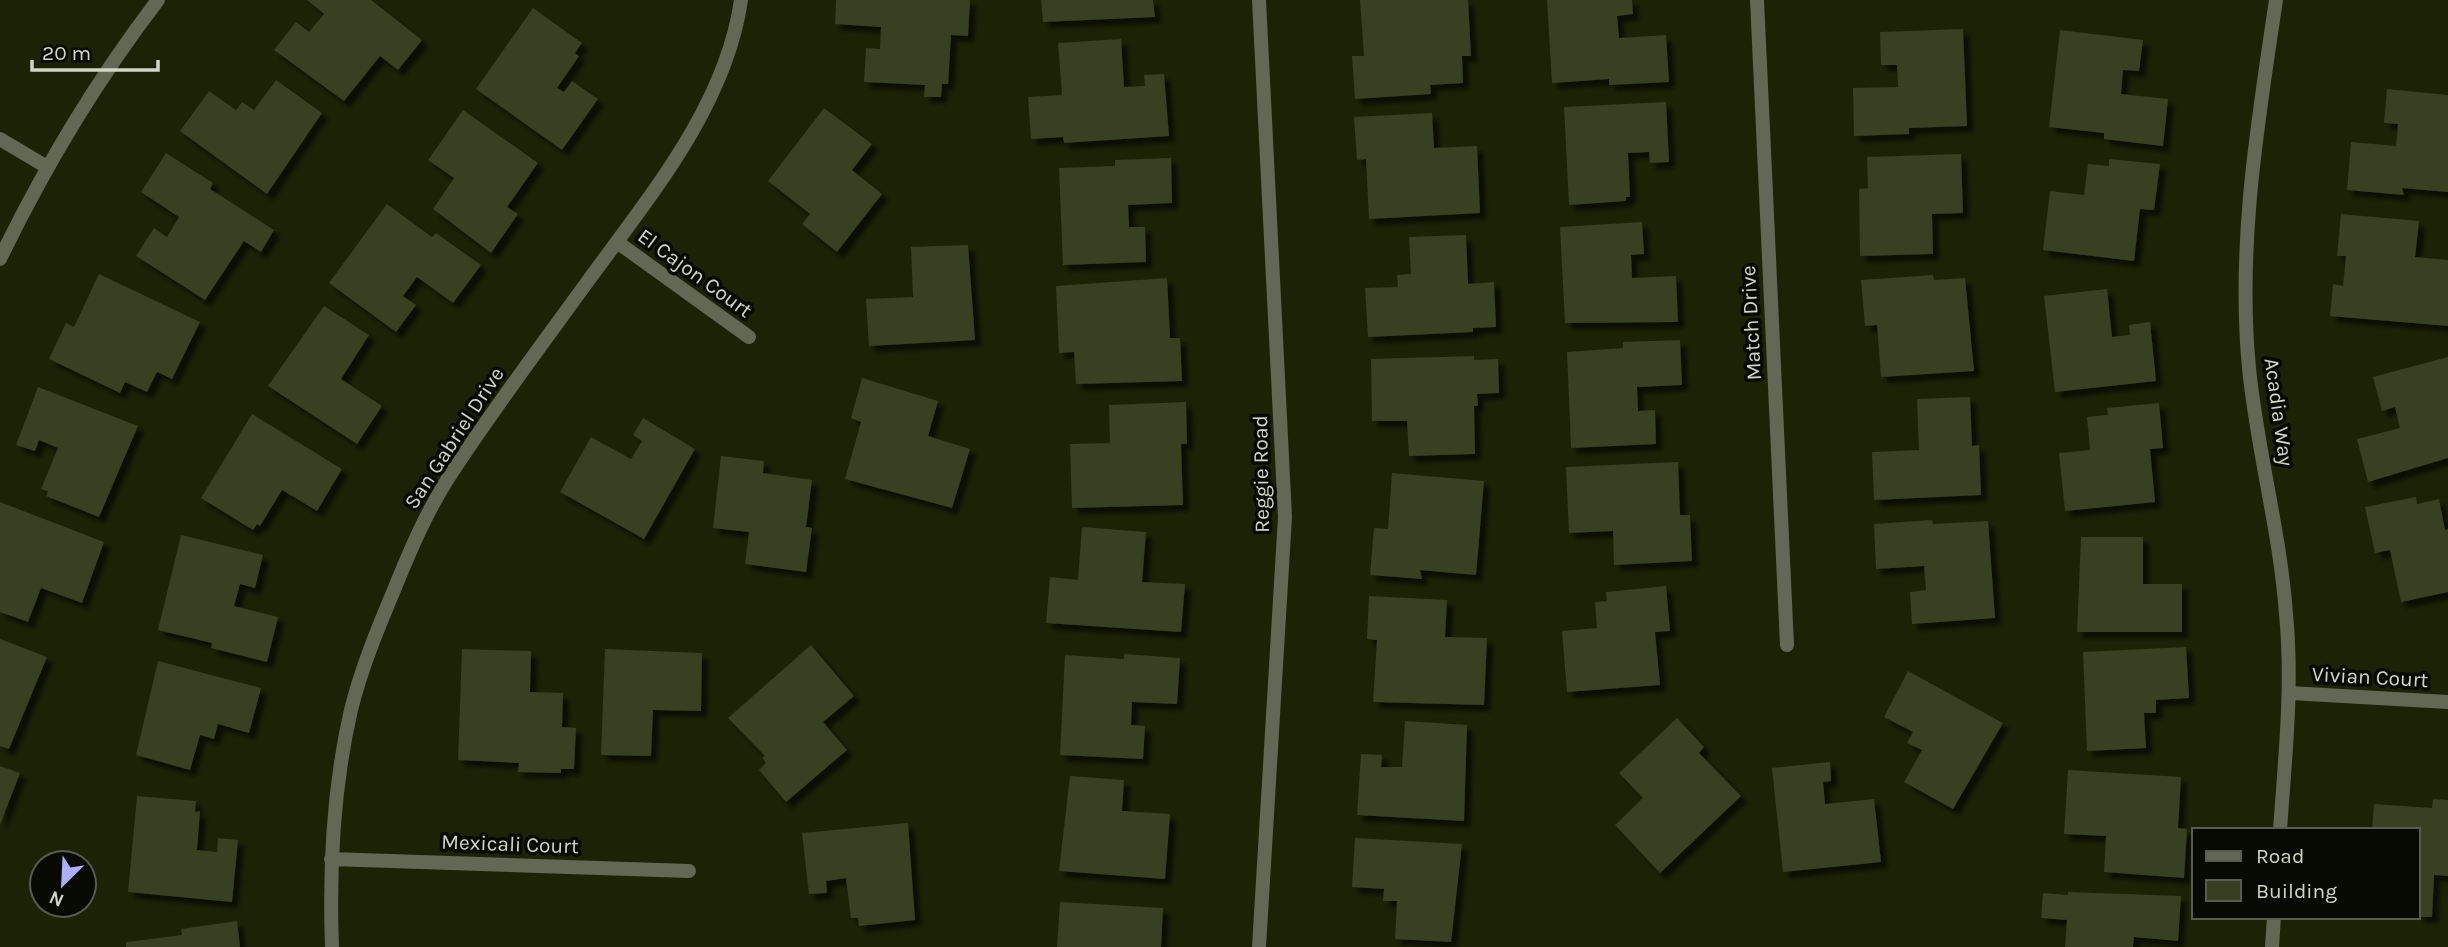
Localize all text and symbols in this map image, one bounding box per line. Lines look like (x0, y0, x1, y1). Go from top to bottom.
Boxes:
scale bar (32, 28, 158, 72)
text: 20 m (42, 41, 91, 65)
street label: El Cajon Court (633, 224, 757, 323)
street label: Match Drive (1736, 265, 1766, 381)
street label: Acadia Way (2260, 356, 2299, 468)
street label: San Gabriel Drive (399, 363, 509, 513)
street label: Reggie Road (1248, 415, 1274, 533)
street label: Vivian Court (2311, 662, 2429, 692)
legend (2192, 828, 2420, 919)
street label: Mexicali Court (441, 830, 579, 858)
text: Road (2256, 844, 2304, 868)
north arrow (28, 849, 98, 919)
text: Building (2256, 879, 2337, 903)
text: N (46, 886, 67, 911)

